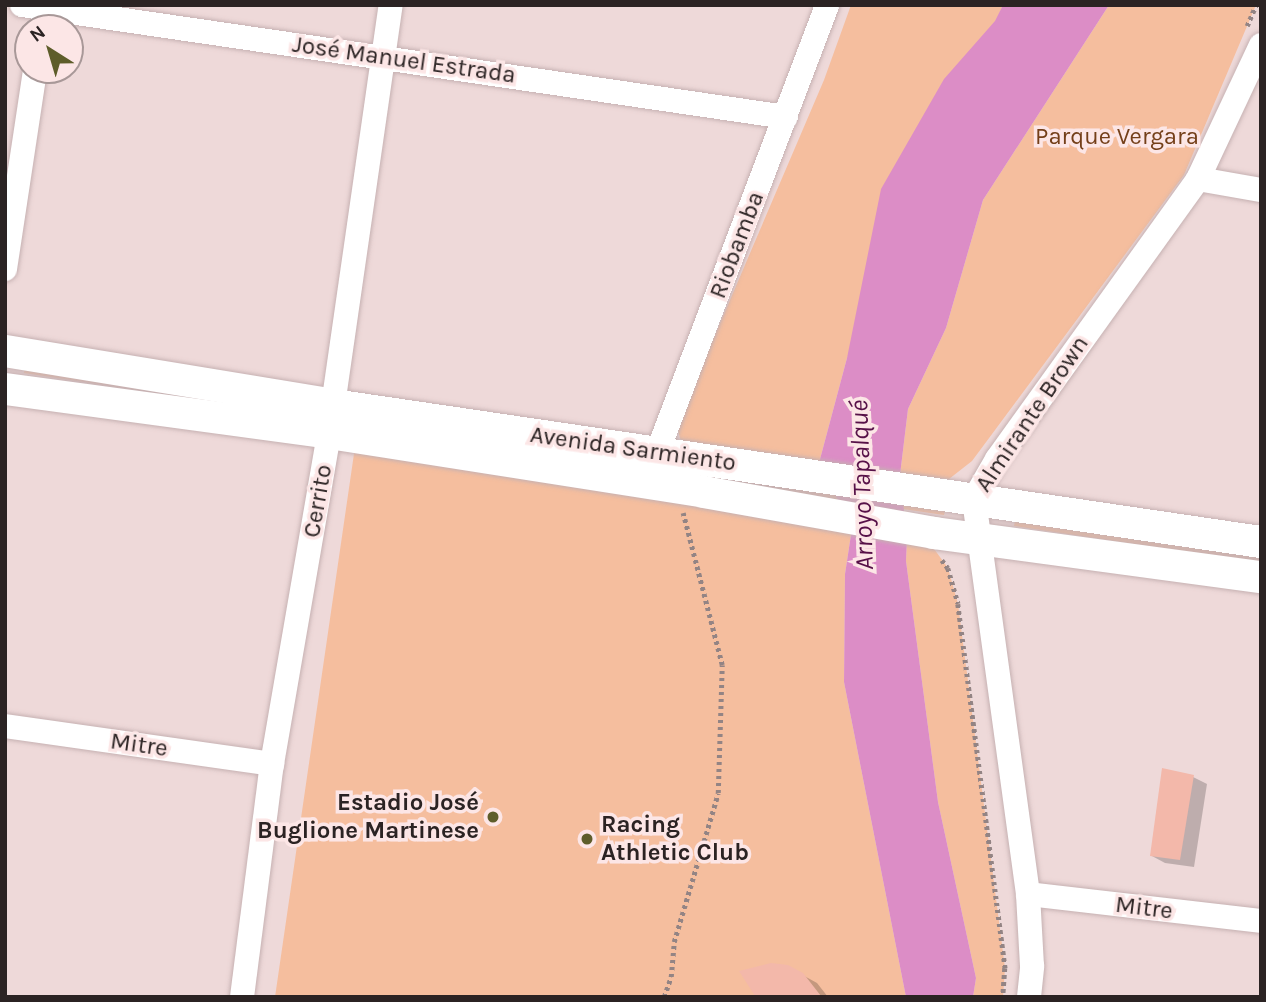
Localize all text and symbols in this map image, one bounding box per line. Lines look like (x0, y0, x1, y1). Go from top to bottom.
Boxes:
north arrow (14, 14, 84, 84)
text: N (26, 21, 50, 47)
street label: José Manuel Estrada (291, 30, 517, 90)
park label: Parque Vergara (1035, 123, 1199, 151)
street label: Riobamba (703, 187, 771, 303)
street label: Almirante Brown (969, 330, 1095, 498)
water label: Arroyo Tapalqué (843, 400, 881, 570)
street label: Avenida Sarmiento (528, 420, 738, 478)
street label: Cerrito (297, 462, 339, 540)
street label: Mitre (109, 727, 169, 763)
place label: Estadio José Buglione Martinese (257, 789, 479, 845)
marker: Estadio José Buglione Martinese (485, 809, 501, 825)
place label: Racing Athletic Club (601, 811, 749, 867)
marker: Racing Athletic Club (579, 831, 595, 847)
street label: Mitre (1114, 890, 1174, 926)

